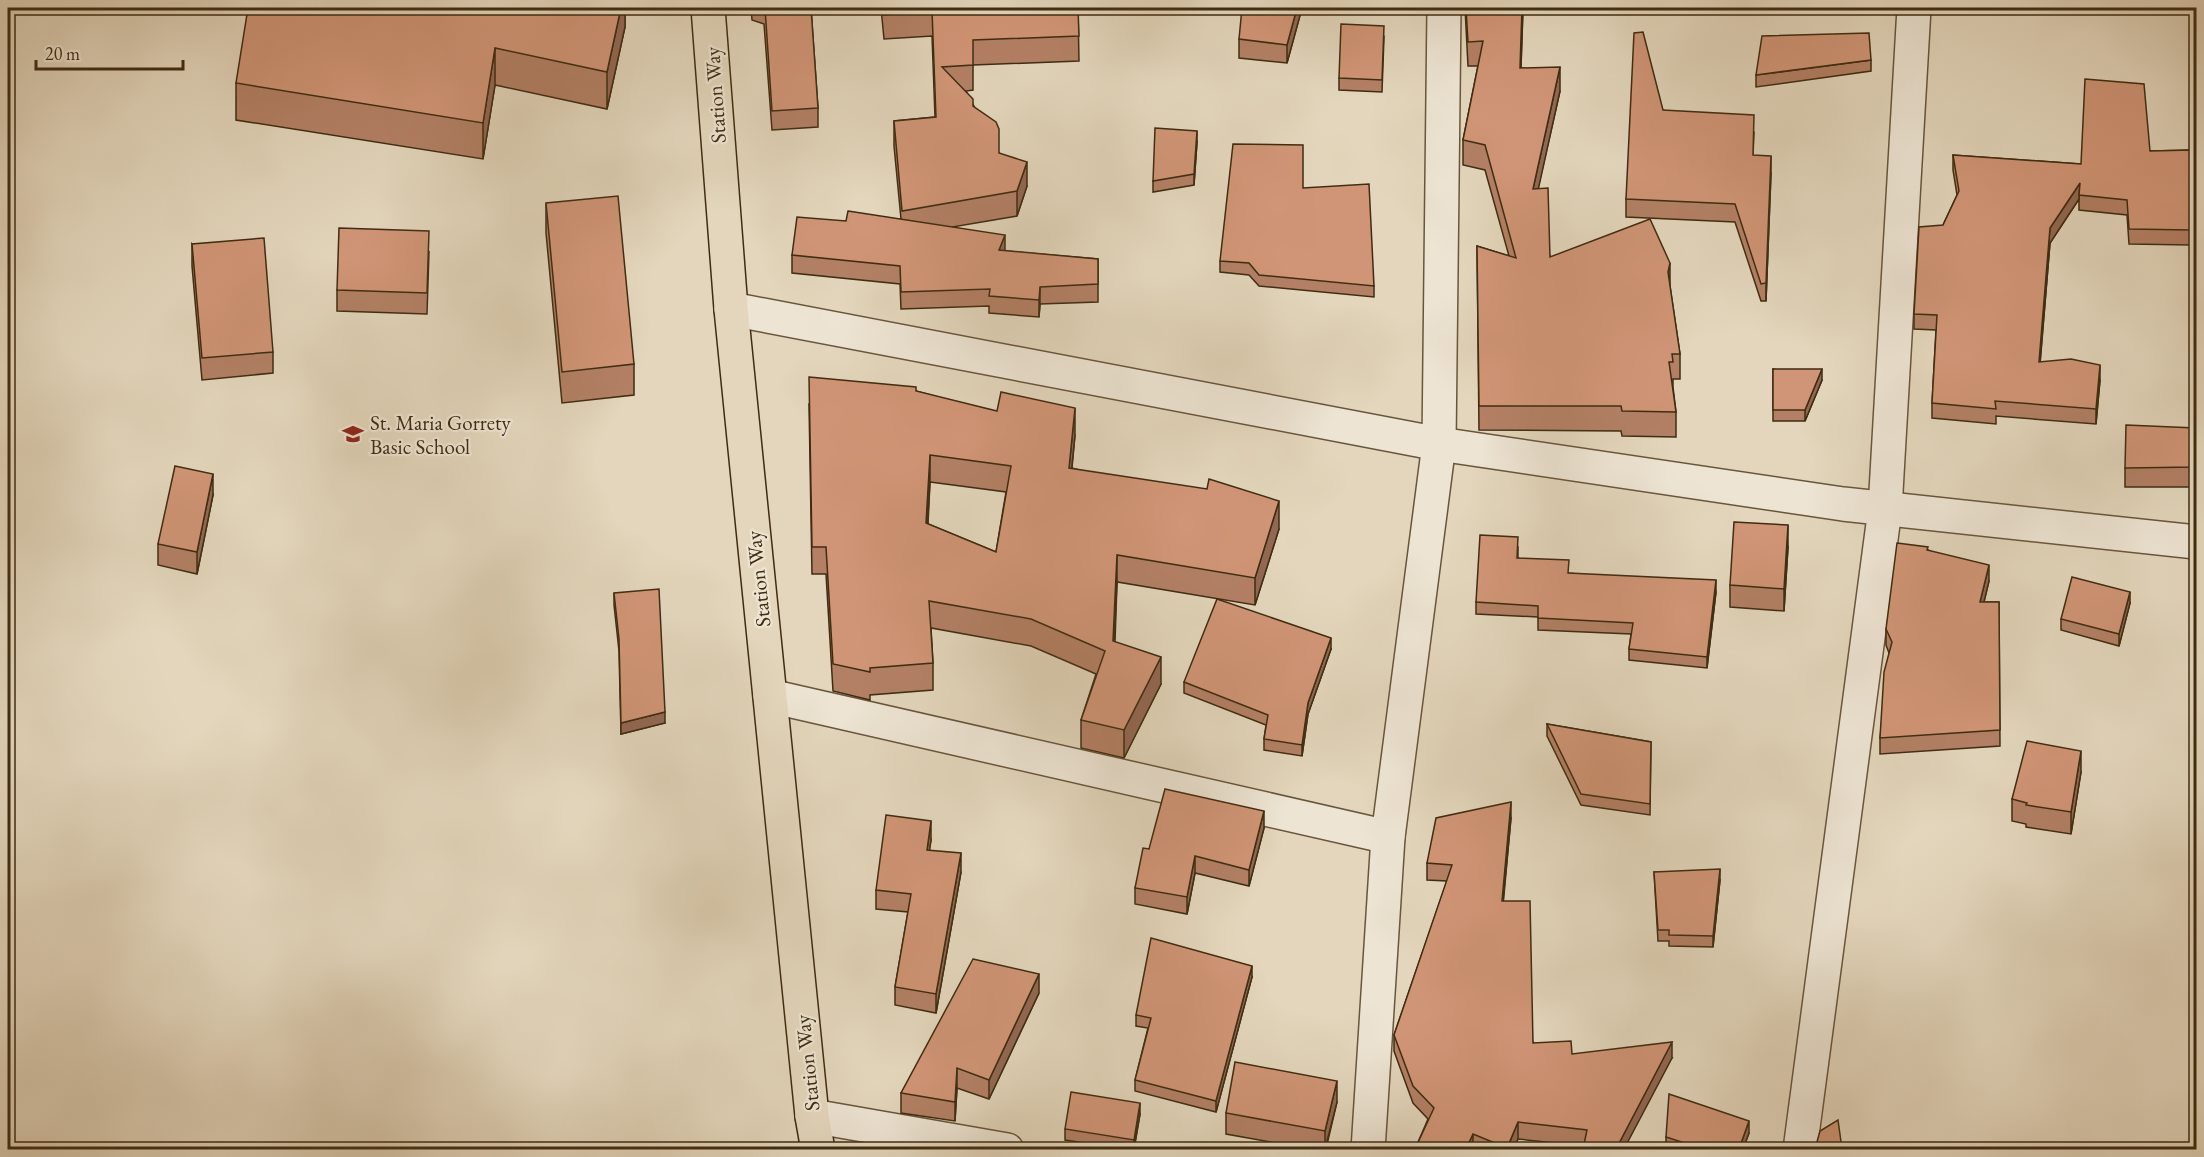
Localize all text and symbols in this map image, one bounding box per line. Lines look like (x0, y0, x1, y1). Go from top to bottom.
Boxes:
scale bar (36, 33, 183, 71)
text: 20 m (45, 42, 80, 65)
street label: Station Way (698, 45, 732, 144)
place label: St. Maria Gorrety Basic School (370, 409, 512, 460)
school or university icon: St. Maria Gorrety Basic School (341, 422, 365, 446)
street label: Station Way (739, 529, 776, 628)
street label: Station Way (788, 1013, 825, 1112)

